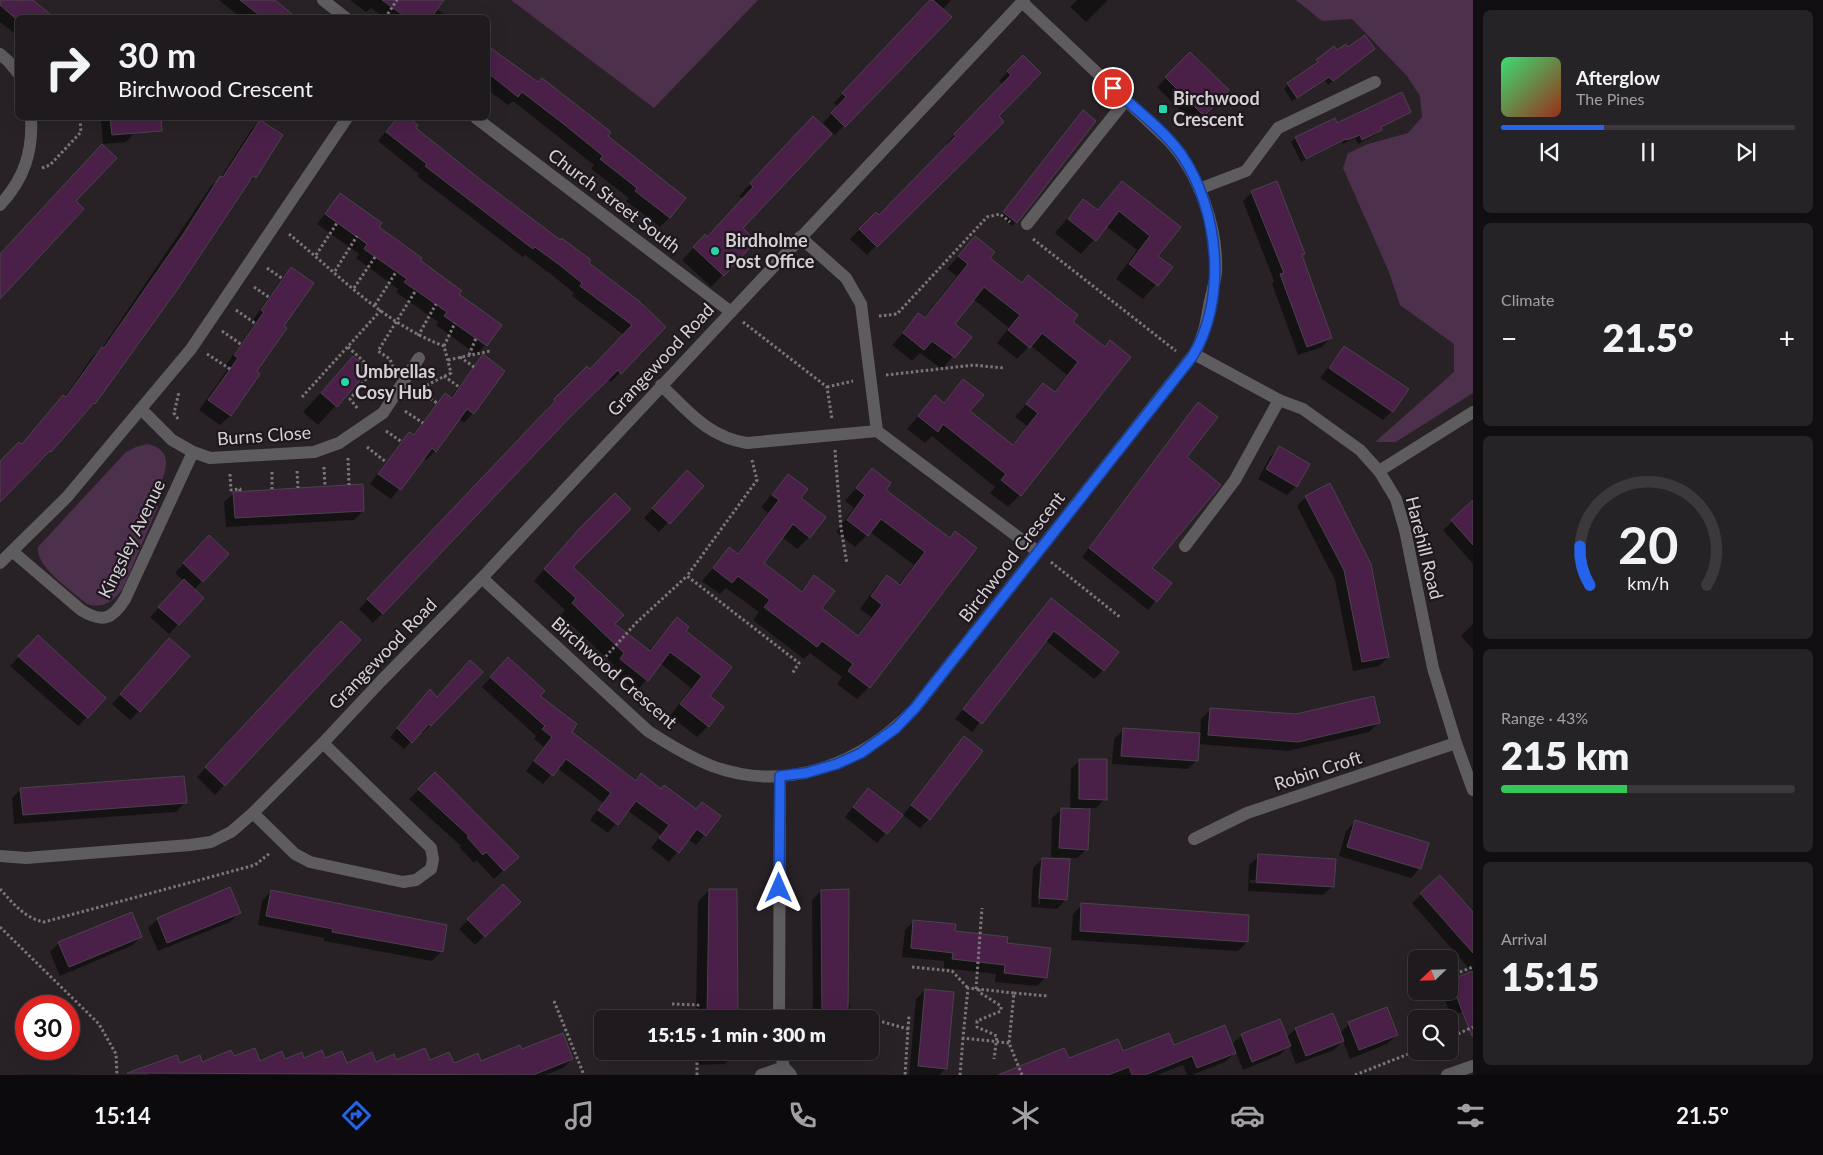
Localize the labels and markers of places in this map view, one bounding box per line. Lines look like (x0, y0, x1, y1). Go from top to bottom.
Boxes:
pin (1092, 67, 1134, 109)
place label: Birchwood Crescent (1173, 87, 1260, 130)
marker: Birchwood Crescent (1157, 103, 1169, 115)
place label: Birdholme Post Office (725, 229, 815, 272)
marker: Birdholme Post Office (709, 245, 721, 257)
place label: Umbrellas Cosy Hub (355, 360, 436, 403)
marker: Umbrellas Cosy Hub (339, 376, 351, 388)

